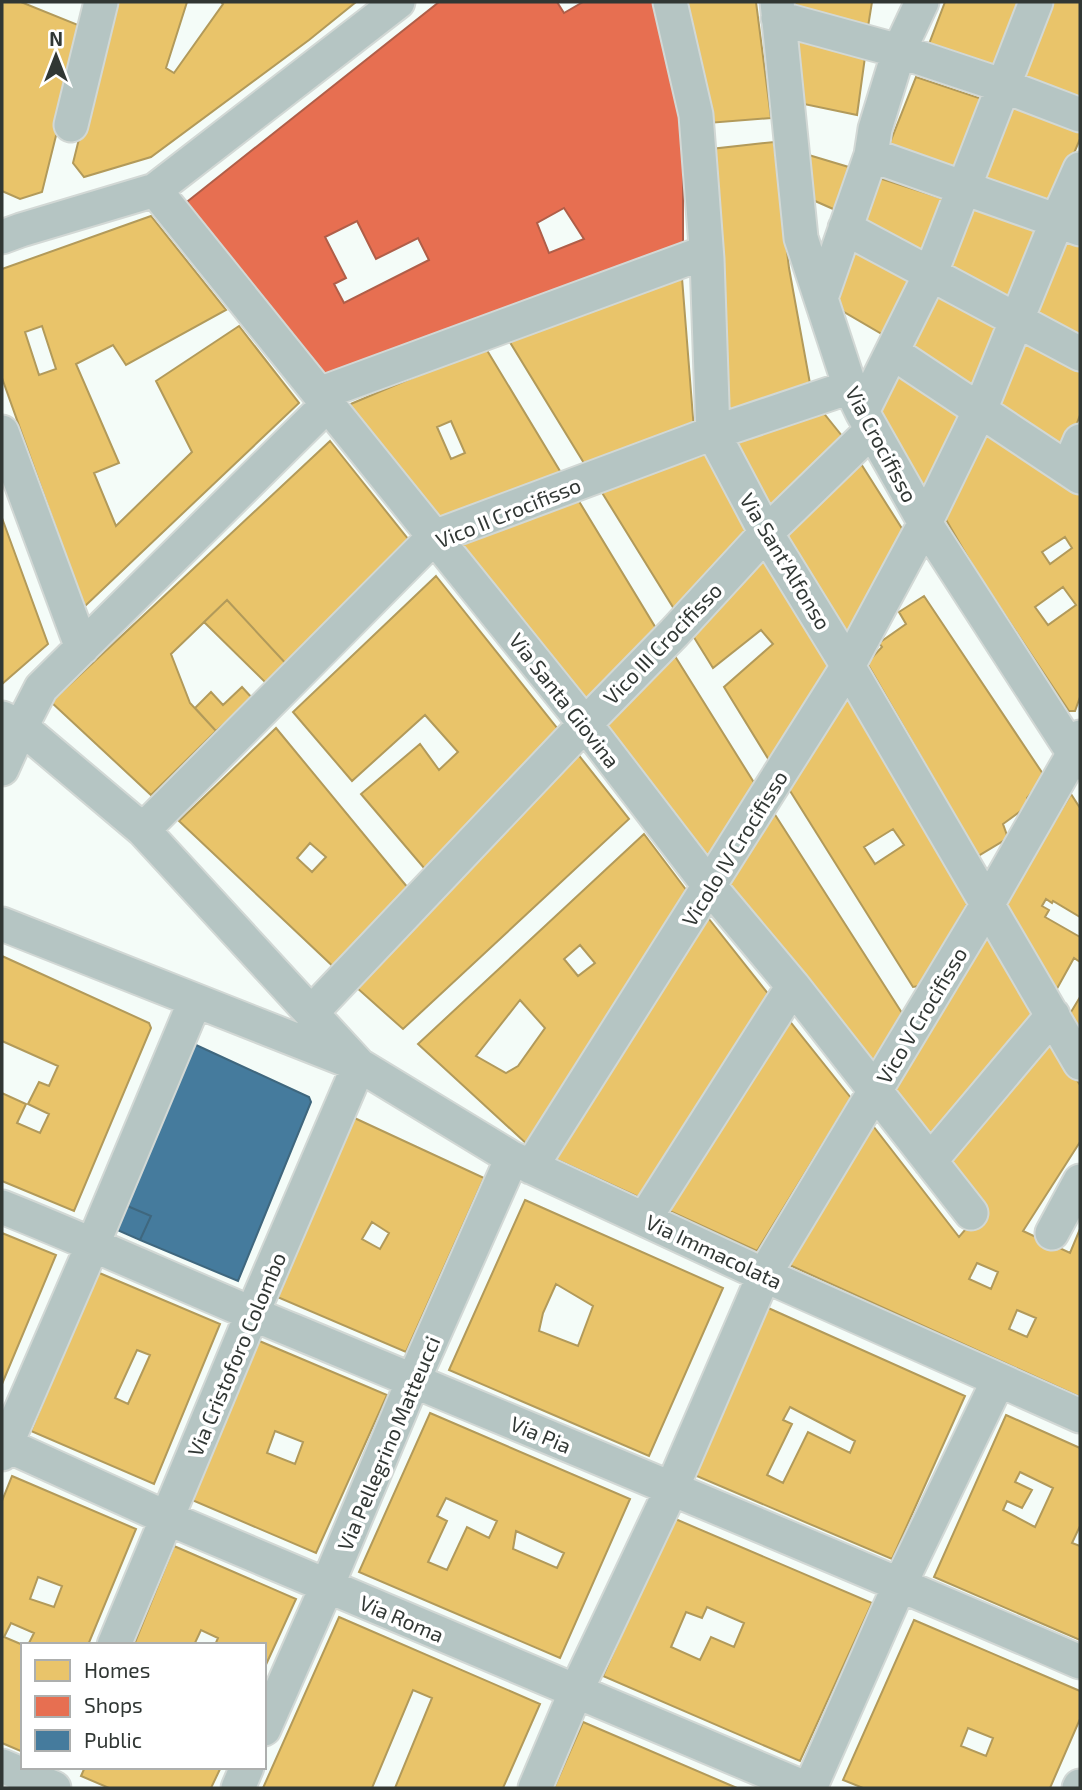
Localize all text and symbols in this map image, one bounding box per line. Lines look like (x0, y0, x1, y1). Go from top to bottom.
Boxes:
north arrow (21, 21, 91, 91)
text: N (49, 27, 63, 50)
street label: Via Crocifisso (841, 382, 923, 506)
street label: Vico II Crocifisso (432, 472, 584, 552)
street label: Via Sant'Alfonso (735, 488, 837, 634)
street label: Vico III Crocifisso (598, 577, 726, 709)
street label: Via Santa Giovina (505, 628, 625, 772)
street label: Vicolo IV Crocifisso (676, 766, 792, 930)
street label: Vico V Crocifisso (870, 942, 972, 1088)
street label: Via Immacolata (642, 1209, 786, 1293)
street label: Via Cristoforo Colombo (182, 1248, 290, 1460)
street label: Via Pellegrino Matteucci (331, 1332, 445, 1554)
street label: Via Pia (507, 1410, 575, 1458)
street label: Via Roma (356, 1589, 448, 1647)
legend (21, 1643, 266, 1769)
text: Homes (84, 1657, 150, 1682)
text: Shops (84, 1692, 143, 1717)
text: Public (84, 1727, 142, 1752)

